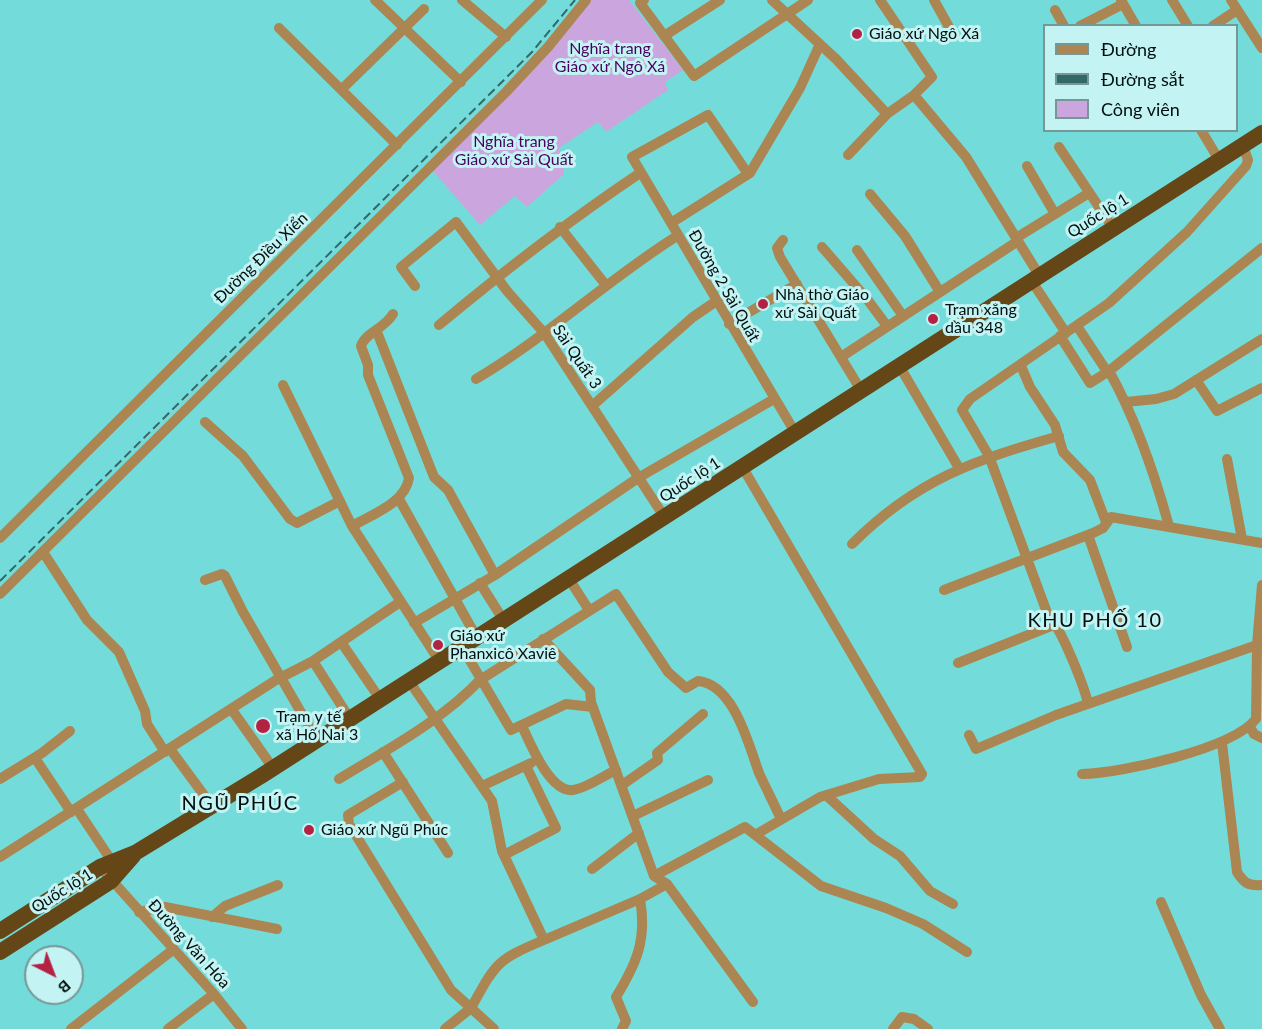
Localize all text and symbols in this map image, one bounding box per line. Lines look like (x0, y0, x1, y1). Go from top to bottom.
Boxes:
place label: Giáo xứ Ngô Xá (869, 24, 979, 44)
legend (1043, 24, 1238, 132)
marker: Giáo xứ Ngô Xá (850, 27, 864, 41)
text: Đường (1101, 38, 1156, 60)
park label: Nghĩa trang Giáo xứ Ngô Xá (555, 39, 665, 77)
text: Đường sắt (1101, 68, 1184, 90)
text: Công viên (1101, 98, 1180, 120)
park label: Nghĩa trang Giáo xứ Sài Quất (455, 132, 573, 170)
street label: Quốc lộ 1 (1064, 190, 1132, 242)
street label: Đường Điều Xiển (210, 209, 312, 307)
street label: Đường 2 Sài Quất (684, 226, 764, 346)
place label: Nhà thờ Giáo xứ Sài Quất (775, 285, 869, 323)
marker: Nhà thờ Giáo xứ Sài Quất (756, 297, 770, 311)
place label: Trạm xăng dầu 348 (945, 300, 1017, 338)
marker: Trạm xăng dầu 348 (926, 312, 940, 326)
street label: Sài Quất 3 (549, 321, 605, 393)
street label: Quốc lộ 1 (656, 453, 724, 507)
district label: KHU PHỐ 10 (1028, 609, 1162, 633)
place label: Giáo xứ Phanxicô Xaviê (450, 626, 556, 664)
marker: Giáo xứ Phanxicô Xaviê (431, 638, 445, 652)
place label: Trạm y tế xã Hố Nai 3 (276, 707, 358, 745)
marker: Trạm y tế xã Hố Nai 3 (254, 717, 272, 735)
district label: NGŨ PHÚC (181, 792, 299, 816)
place label: Giáo xứ Ngũ Phúc (321, 820, 448, 840)
marker: Giáo xứ Ngũ Phúc (302, 823, 316, 837)
street label: Quốc lộ 1 (28, 865, 96, 917)
street label: Đường Văn Hóa (144, 896, 234, 992)
north arrow (24, 945, 84, 1005)
text: B (55, 977, 75, 998)

